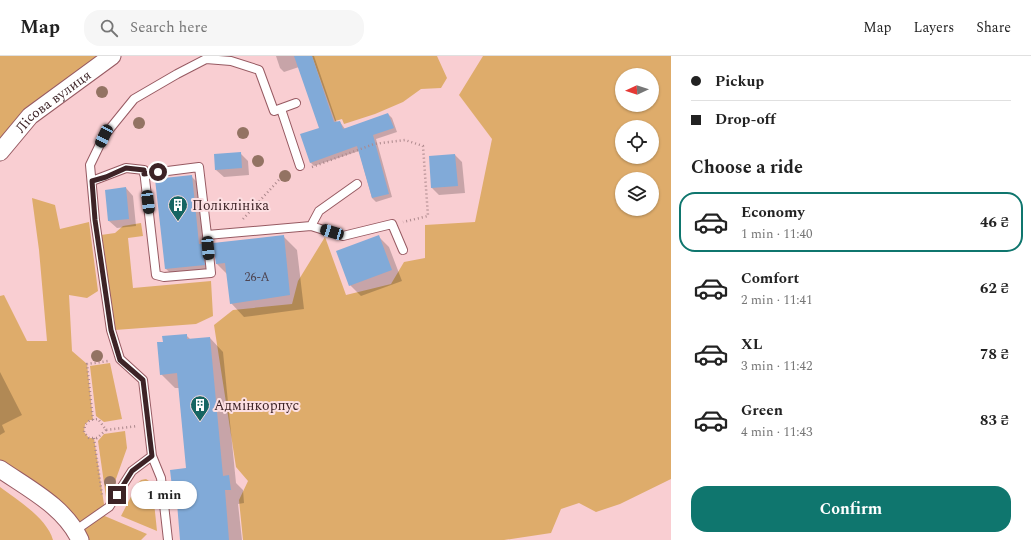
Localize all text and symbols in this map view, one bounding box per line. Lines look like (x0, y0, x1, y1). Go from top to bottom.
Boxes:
search box (84, 10, 364, 46)
text: Map (20, 13, 60, 42)
text: Search here (130, 16, 208, 39)
icon: search (98, 17, 120, 39)
text: Map (863, 17, 892, 38)
text: Layers (914, 17, 954, 38)
text: Share (976, 17, 1011, 38)
street label: Лісова вулиця (10, 65, 96, 138)
north arrow (615, 68, 659, 112)
map controls (615, 68, 659, 216)
text: Pickup (715, 70, 764, 93)
text: Drop-off (715, 108, 776, 131)
button: locate (615, 120, 659, 164)
car (93, 123, 115, 149)
text: Choose a ride (691, 154, 803, 181)
route start (149, 163, 167, 181)
button: layers (615, 172, 659, 216)
car (141, 189, 155, 215)
building icon: Поліклініка (167, 194, 189, 222)
place label: Поліклініка (192, 195, 269, 216)
text: Economy (741, 201, 805, 224)
icon: car (693, 204, 729, 240)
text: 46 ₴ (980, 211, 1009, 234)
car (319, 223, 345, 241)
text: 1 min · 11:40 (741, 224, 813, 244)
car (201, 236, 215, 260)
text: Comfort (741, 267, 799, 290)
house number: 26-А (244, 268, 270, 287)
icon: car (693, 270, 729, 306)
text: 62 ₴ (980, 277, 1009, 300)
text: 2 min · 11:41 (741, 290, 813, 310)
text: XL (741, 333, 762, 356)
icon: car (693, 336, 729, 372)
text: 78 ₴ (980, 343, 1009, 366)
text: 3 min · 11:42 (741, 356, 813, 376)
building icon: Адмінкорпус (189, 394, 211, 422)
place label: Адмінкорпус (214, 395, 299, 416)
text: Green (741, 399, 783, 422)
icon: car (693, 402, 729, 438)
text: 83 ₴ (980, 409, 1009, 432)
text: 4 min · 11:43 (741, 422, 813, 442)
callout: 1 min (131, 481, 197, 509)
text: 1 min (147, 485, 181, 505)
route end (108, 486, 126, 504)
button: Confirm (691, 486, 1011, 532)

